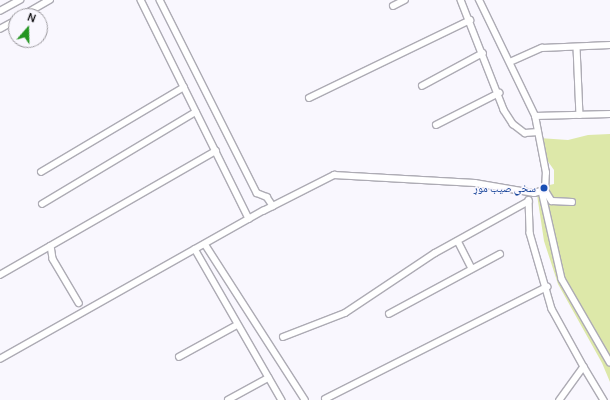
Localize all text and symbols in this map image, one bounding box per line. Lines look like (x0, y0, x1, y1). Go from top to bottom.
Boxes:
north arrow (8, 8, 48, 48)
text: N (26, 9, 38, 26)
place label: سخي صیب موړ (473, 181, 536, 195)
marker: سخي صیب موړ (539, 183, 549, 193)

